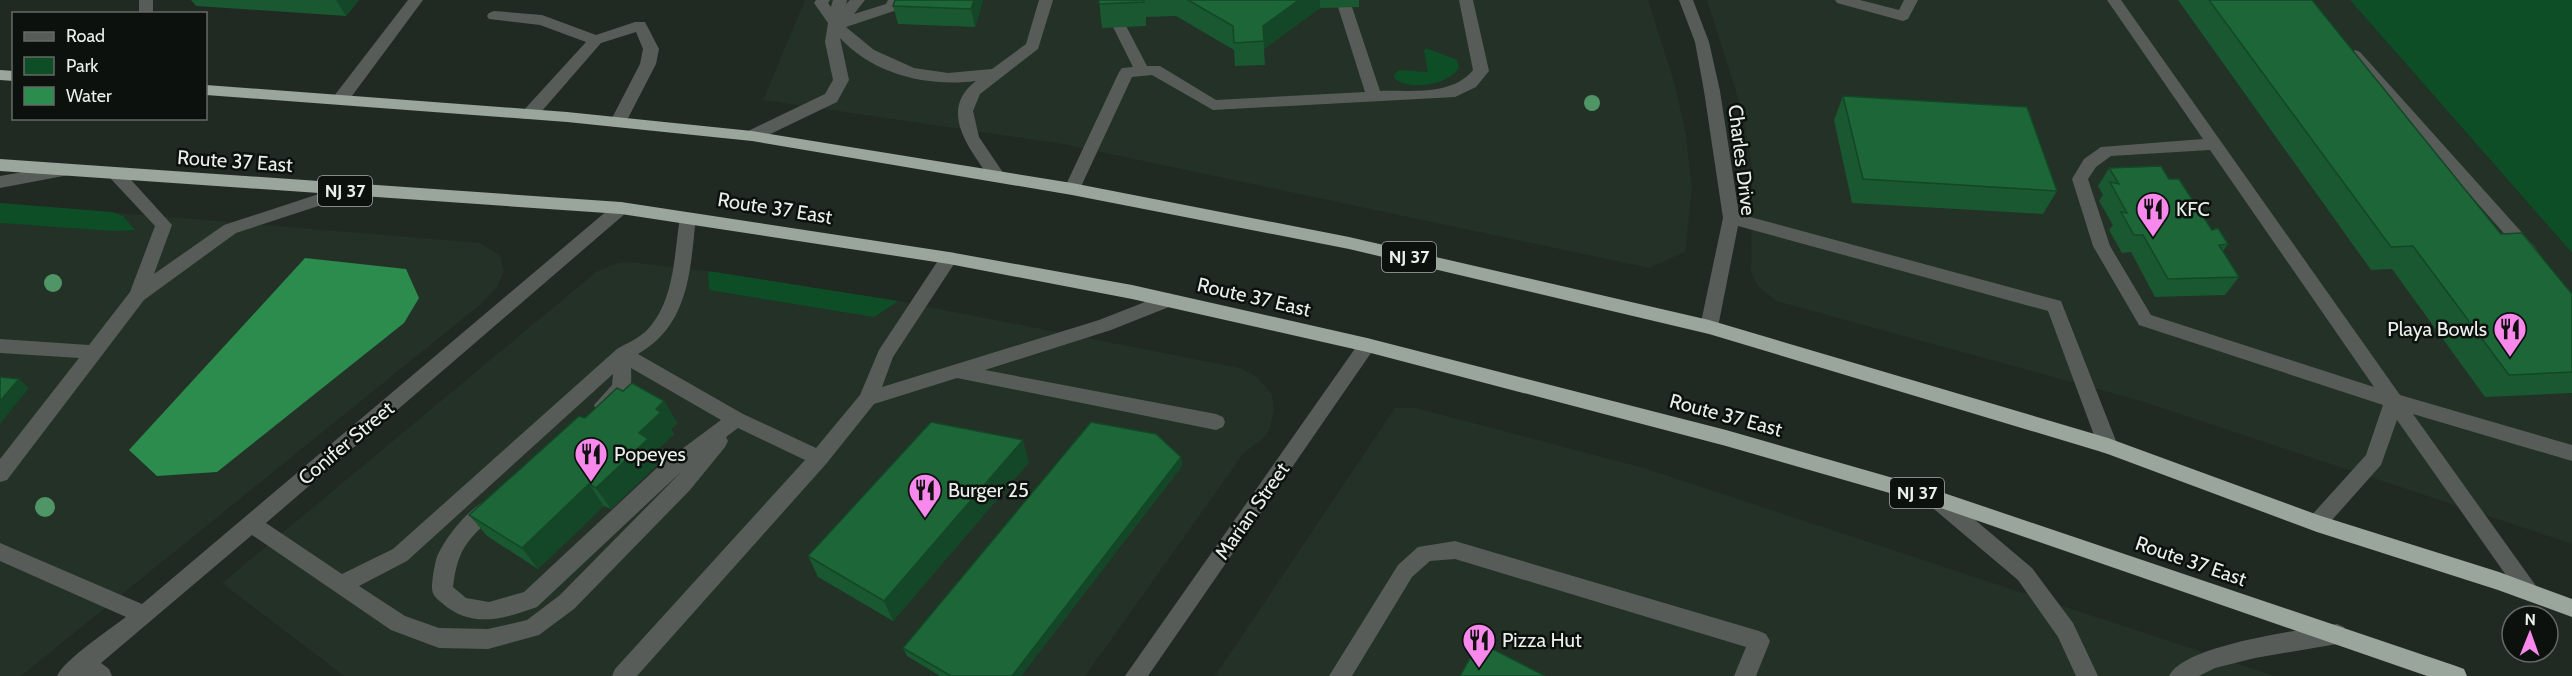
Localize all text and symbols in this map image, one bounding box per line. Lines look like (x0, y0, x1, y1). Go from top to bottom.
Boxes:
legend (12, 12, 207, 120)
text: Road (66, 25, 105, 47)
text: Park (66, 55, 99, 77)
text: Water (66, 85, 112, 107)
street label: Charles Drive (1723, 103, 1761, 217)
street label: Route 37 East (176, 145, 294, 177)
road number: NJ 37 (318, 176, 372, 206)
street label: Route 37 East (716, 187, 834, 229)
restaurant icon: KFC (2135, 191, 2171, 238)
place label: KFC (2176, 197, 2210, 221)
road number: NJ 37 (1382, 242, 1436, 272)
street label: Route 37 East (1195, 272, 1313, 322)
restaurant icon: Playa Bowls (2492, 311, 2528, 358)
place label: Playa Bowls (2387, 317, 2487, 341)
street label: Route 37 East (1667, 388, 1785, 442)
street label: Conifer Street (293, 396, 399, 490)
restaurant icon: Popeyes (573, 436, 609, 483)
place label: Popeyes (614, 442, 686, 466)
street label: Marian Street (1210, 458, 1294, 564)
restaurant icon: Burger 25 (907, 472, 943, 519)
place label: Burger 25 (948, 478, 1029, 502)
road number: NJ 37 (1890, 478, 1944, 508)
street label: Route 37 East (2132, 531, 2250, 591)
north arrow (2500, 604, 2560, 664)
text: N (2524, 610, 2536, 629)
restaurant icon: Pizza Hut (1461, 622, 1497, 669)
place label: Pizza Hut (1502, 628, 1582, 652)

